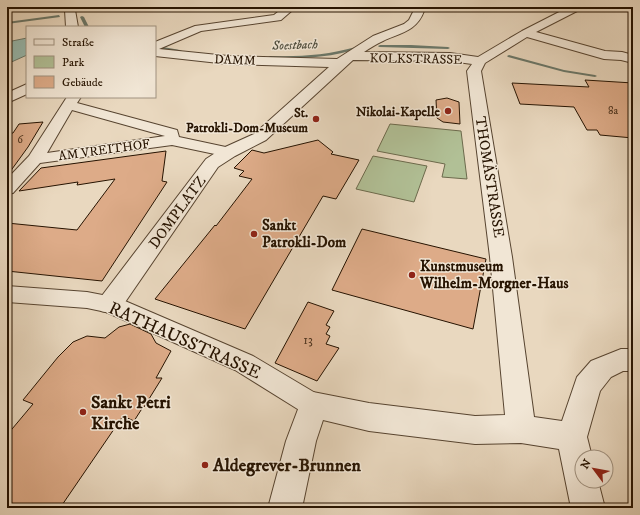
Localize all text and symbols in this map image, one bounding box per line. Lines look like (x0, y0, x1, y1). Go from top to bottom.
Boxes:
legend (26, 26, 156, 98)
text: Straße (62, 35, 94, 50)
water label: Soestbach (271, 36, 318, 54)
street label: KOLKSTRASSE (369, 50, 462, 68)
street label: DAMM (214, 51, 256, 69)
text: Park (62, 55, 84, 70)
text: Gebäude (62, 75, 103, 90)
place label: Nikolai-Kapelle (356, 104, 441, 121)
house number: 8a (608, 104, 618, 118)
place label: St. Patrokli-Dom-Museum (186, 105, 308, 136)
marker: Nikolai-Kapelle (443, 106, 453, 116)
marker: St. Patrokli-Dom-Museum (311, 114, 321, 124)
street label: THOMÄSTRASSE (471, 115, 509, 240)
house number: 6 (17, 133, 24, 147)
street label: AM VREITHOF (57, 136, 151, 164)
street label: DOMPLATZ (145, 172, 210, 252)
place label: Sankt Patrokli-Dom (262, 216, 347, 252)
marker: Sankt Patrokli-Dom (249, 229, 259, 239)
place label: Kunstmuseum Wilhelm-Morgner-Haus (419, 257, 569, 293)
marker: Kunstmuseum Wilhelm-Morgner-Haus (407, 270, 417, 280)
street label: RATHAUSSTRASSE (105, 297, 264, 384)
house number: 13 (303, 332, 313, 348)
place label: Sankt Petri Kirche (91, 392, 171, 435)
marker: Sankt Petri Kirche (78, 407, 88, 417)
north arrow (574, 449, 614, 489)
place label: Aldegrever-Brunnen (212, 455, 361, 477)
text: N (578, 457, 595, 472)
marker: Aldegrever-Brunnen (200, 460, 210, 470)

